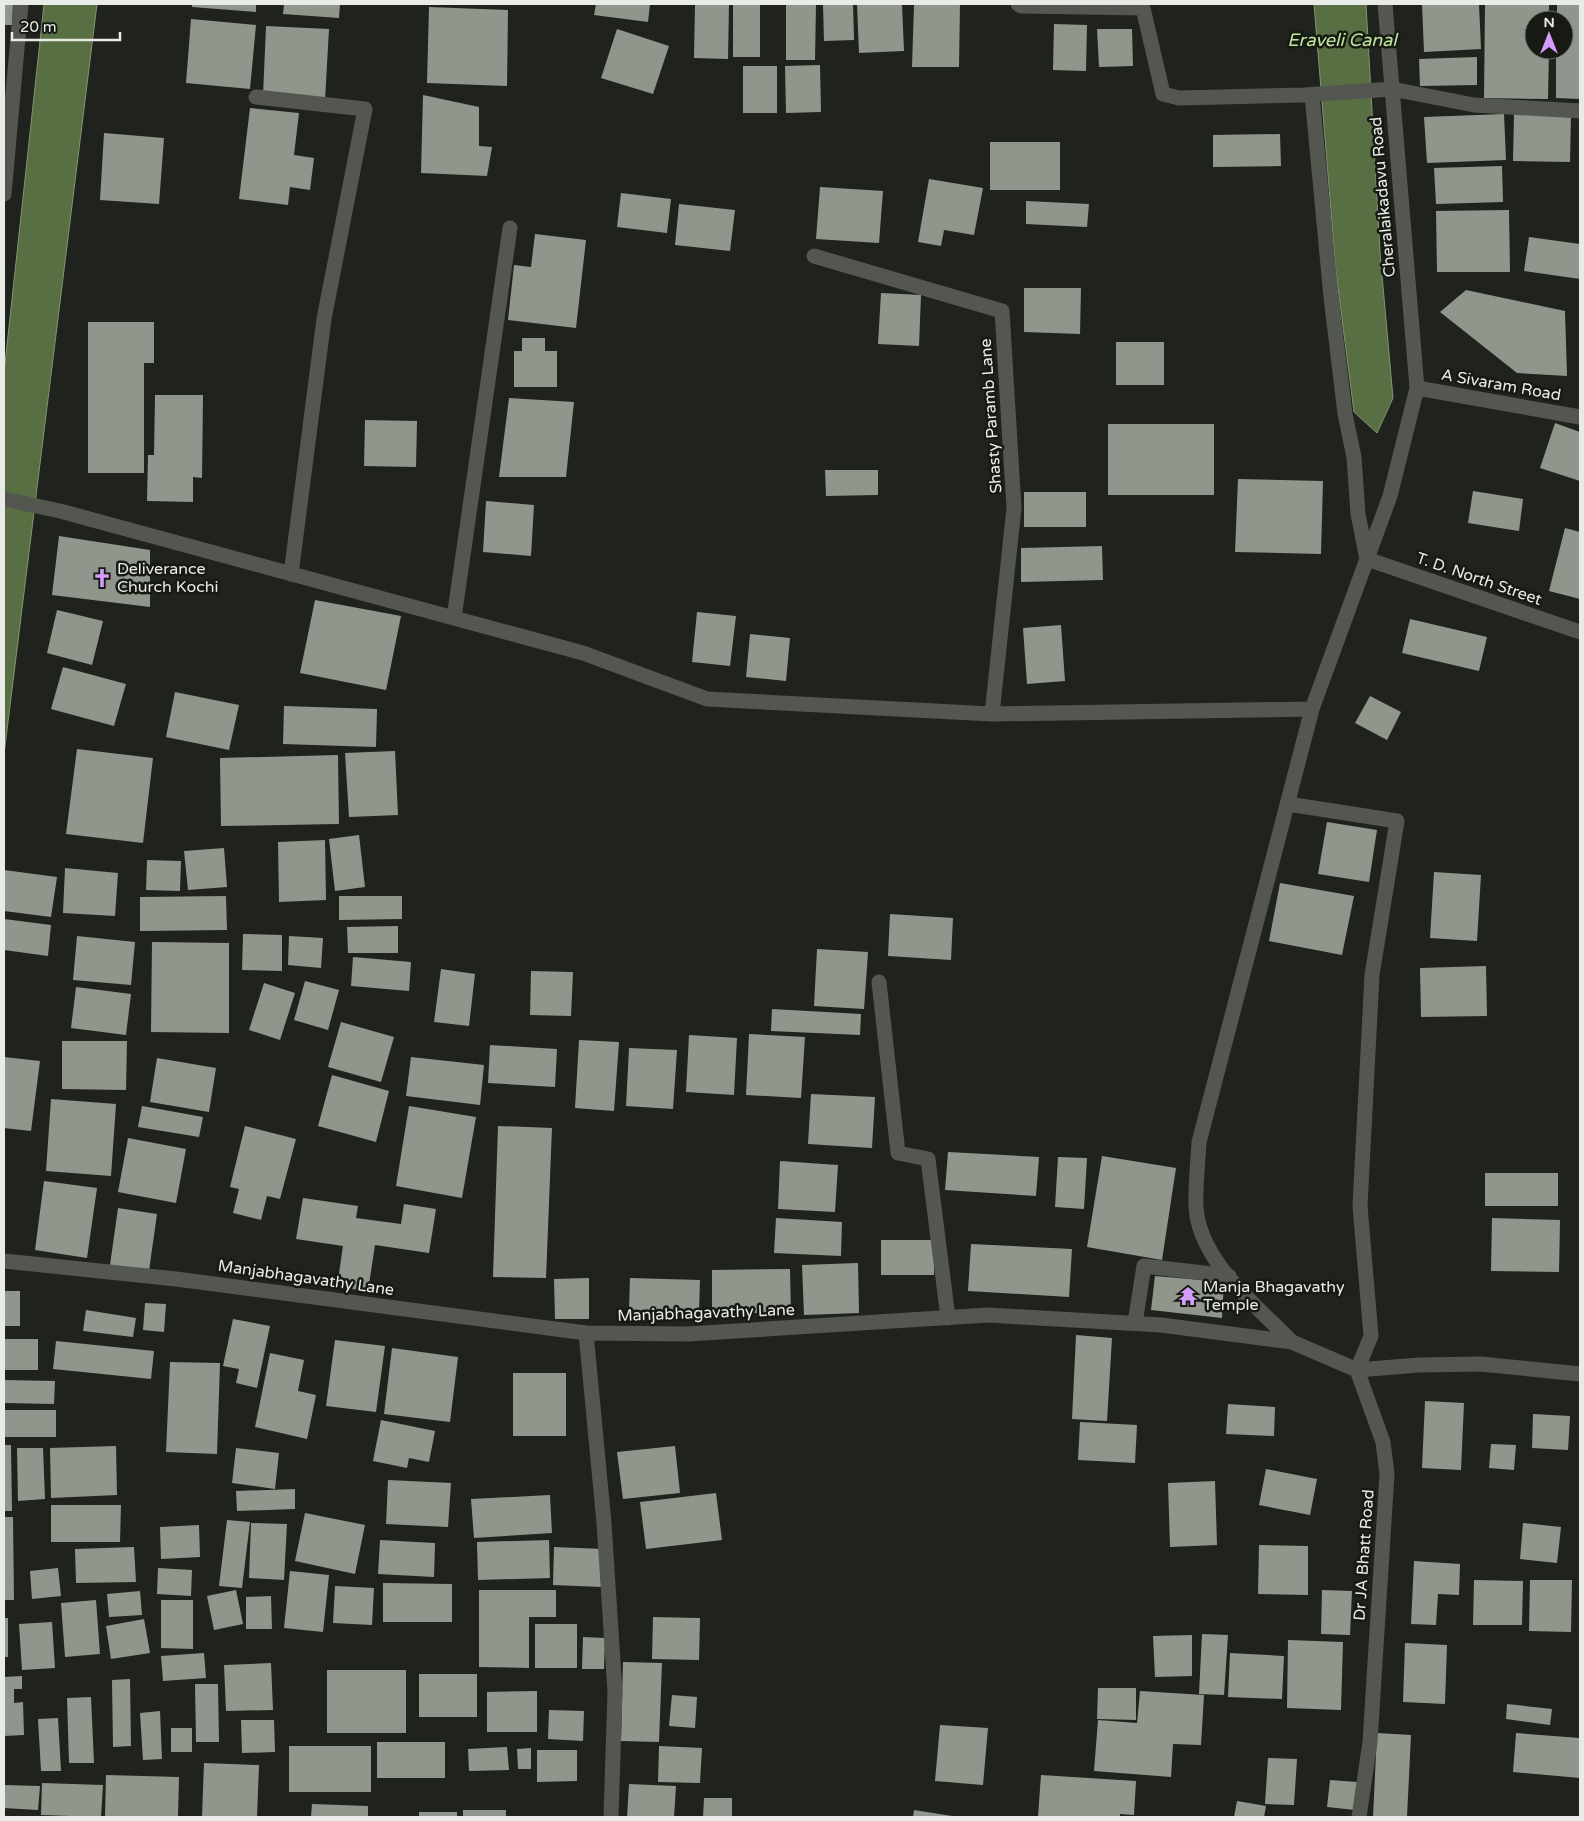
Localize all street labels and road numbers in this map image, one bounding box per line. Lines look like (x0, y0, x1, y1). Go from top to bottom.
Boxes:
street label: Cheralaikadavu Road (1366, 116, 1400, 278)
street label: Shasty Paramb Lane (976, 338, 1006, 494)
street label: A Sivaram Road (1440, 365, 1562, 405)
street label: T. D. North Street (1414, 548, 1544, 610)
street label: Manjabhagavathy Lane (217, 1256, 395, 1300)
street label: Manjabhagavathy Lane (617, 1300, 795, 1326)
street label: Dr JA Bhatt Road (1349, 1489, 1379, 1621)

